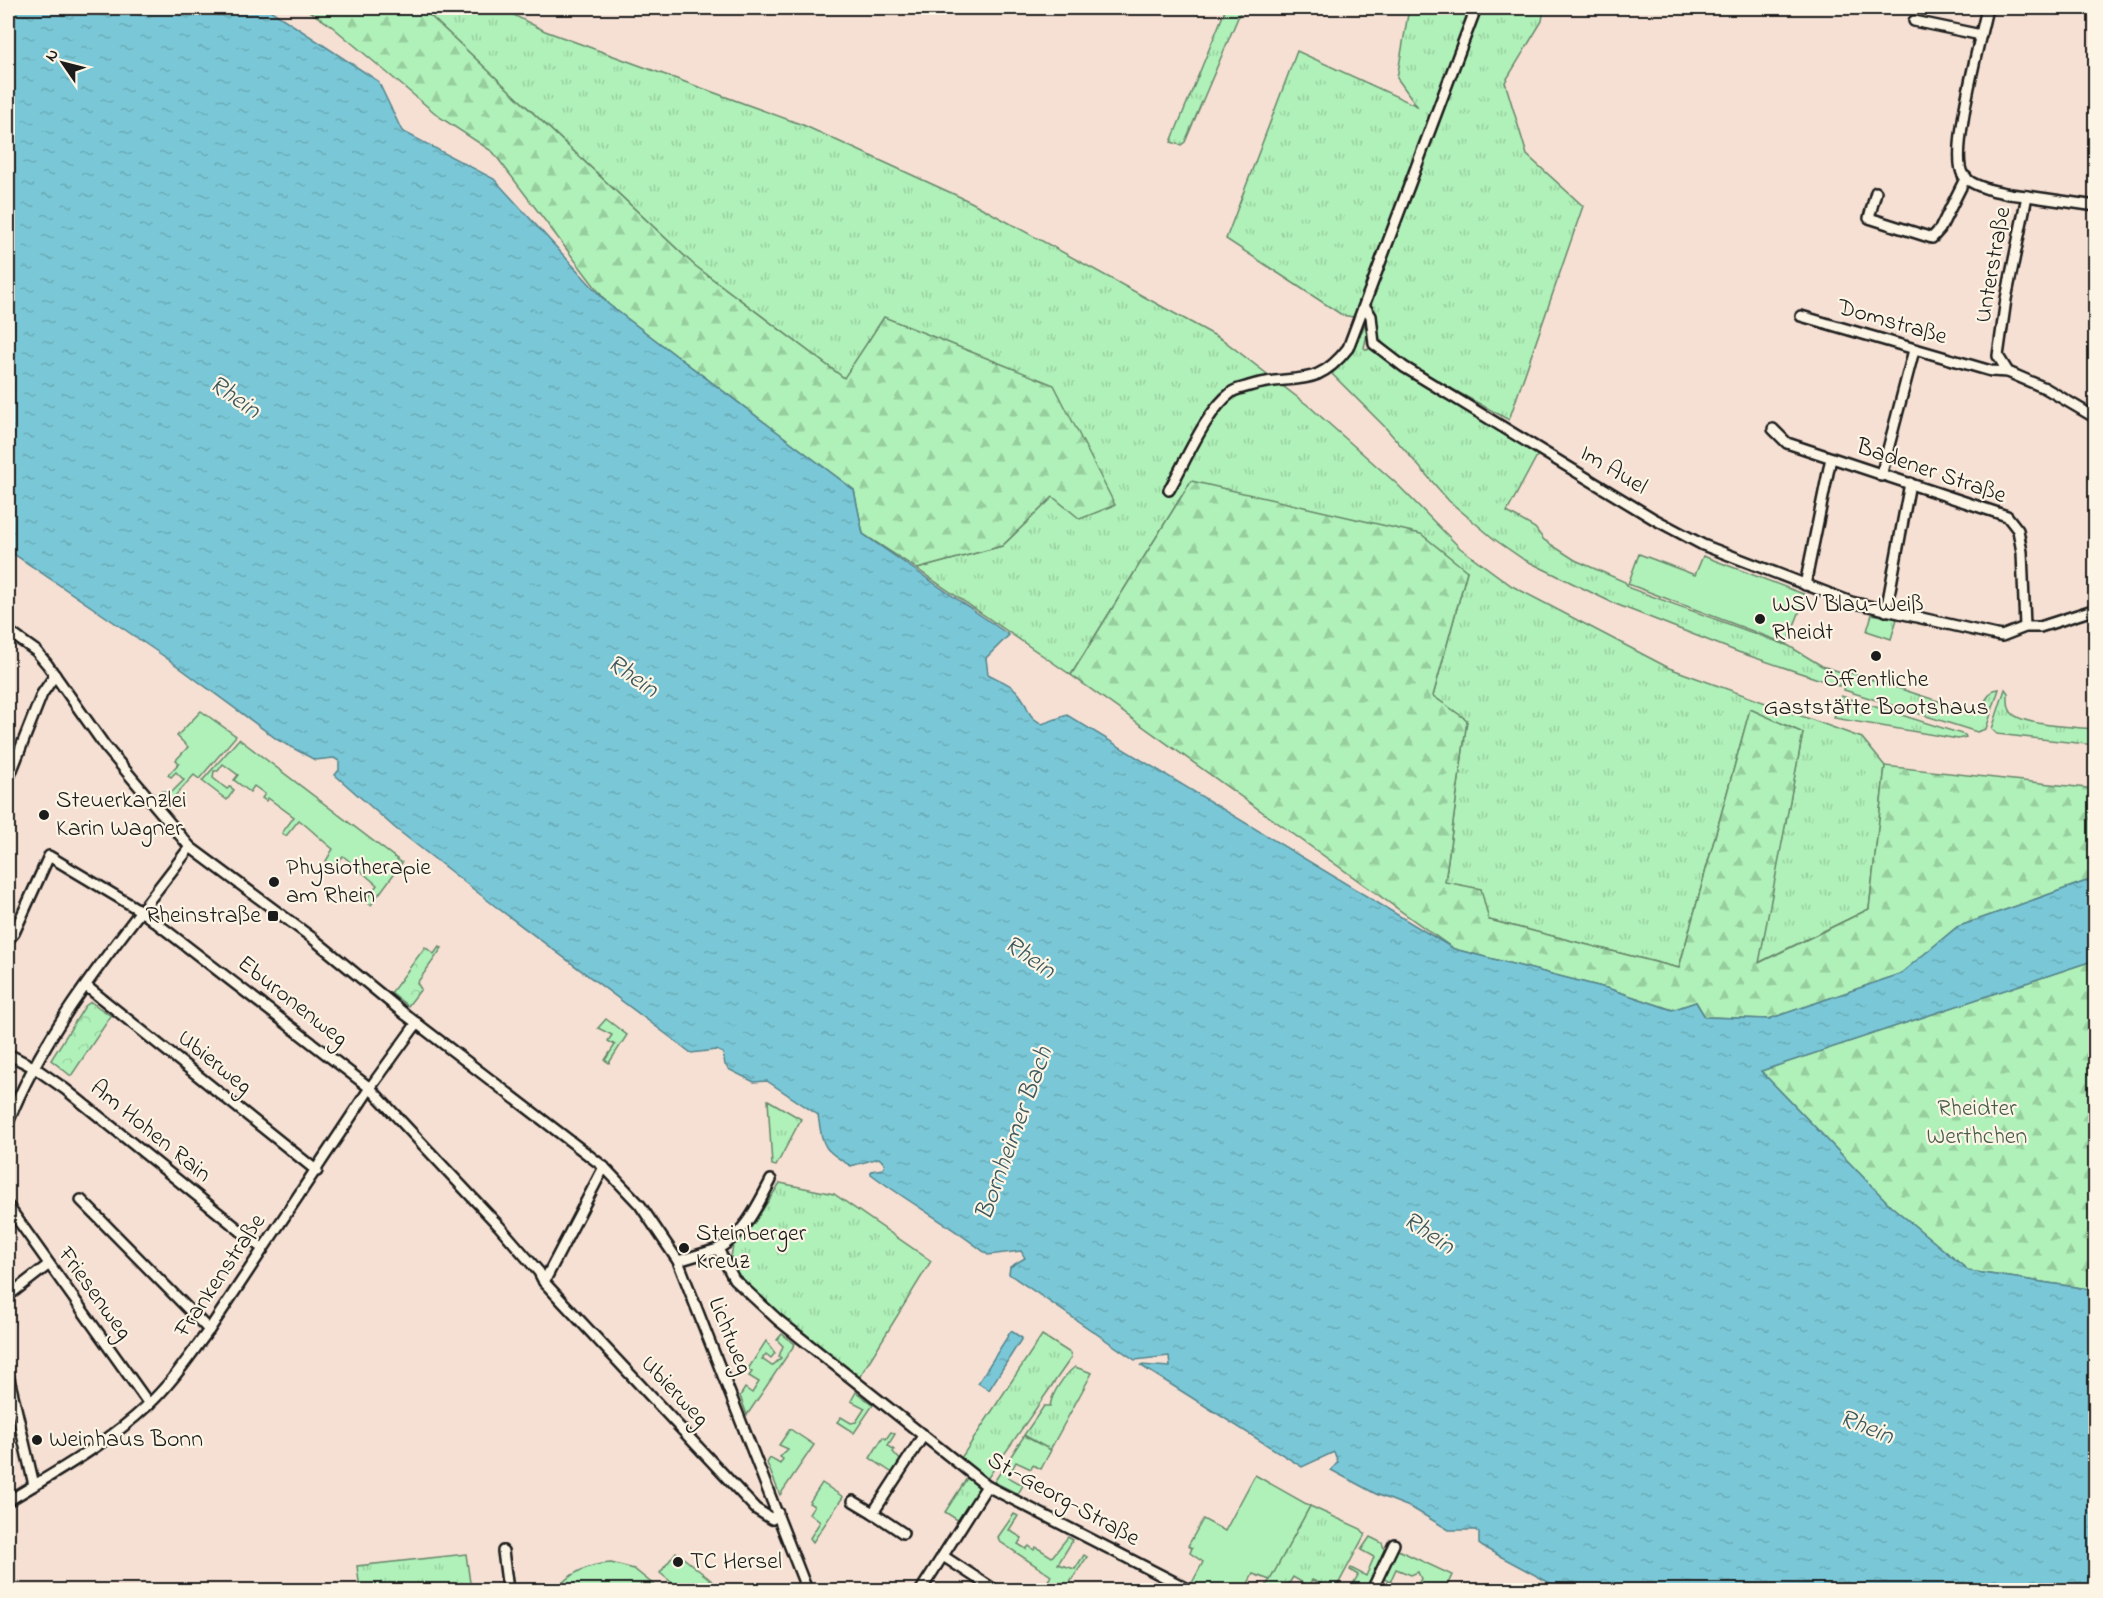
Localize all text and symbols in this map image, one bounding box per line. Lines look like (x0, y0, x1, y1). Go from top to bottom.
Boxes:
north arrow (33, 33, 93, 93)
text: N (39, 44, 65, 67)
street label: Unterstraße (1967, 204, 2021, 326)
street label: Domstraße (1832, 290, 1951, 355)
water label: Rhein (200, 366, 269, 430)
street label: Badener Straße (1850, 430, 2011, 514)
street label: Im Auel (1572, 437, 1654, 505)
place label: WSV Blau-Weiß Rheidt (1772, 588, 1924, 651)
marker: WSV Blau-Weiß Rheidt (1753, 612, 1767, 626)
water label: Rhein (598, 645, 667, 709)
marker: Öffentliche Gaststätte Bootshaus (1869, 649, 1883, 663)
place label: Öffentliche Gaststätte Bootshaus (1763, 663, 1989, 726)
place label: Steuerkanzlei Karin Wagner (56, 784, 187, 847)
marker: Steuerkanzlei Karin Wagner (37, 808, 51, 822)
place label: Physiotherapie am Rhein (286, 851, 431, 914)
marker: Physiotherapie am Rhein (267, 875, 281, 889)
place label: Rheinstraße (145, 899, 261, 934)
marker: Rheinstraße (266, 909, 280, 923)
water label: Rhein (995, 926, 1064, 990)
street label: Eburonenweg (229, 947, 355, 1057)
street label: Ubierweg (169, 1022, 259, 1104)
water label: Bornheimer Bach (966, 1041, 1064, 1226)
street label: Am Hohen Rain (82, 1072, 218, 1192)
park label: Rheidter Werthchen (1927, 1092, 2027, 1155)
water label: Rhein (1394, 1203, 1463, 1266)
street label: Frankenstraße (166, 1207, 276, 1346)
place label: Steinberger Kreuz (696, 1217, 807, 1280)
street label: Friesenweg (47, 1239, 140, 1348)
marker: Steinberger Kreuz (677, 1241, 691, 1255)
street label: Lichtweg (698, 1292, 760, 1380)
street label: Ubierweg (631, 1348, 717, 1436)
water label: Rhein (1833, 1400, 1900, 1457)
place label: Weinhaus Bonn (49, 1423, 203, 1458)
marker: Weinhaus Bonn (30, 1433, 44, 1447)
street label: St.-Georg-Straße (980, 1443, 1146, 1557)
place label: TC Hersel (690, 1545, 782, 1580)
marker: TC Hersel (671, 1555, 685, 1569)

